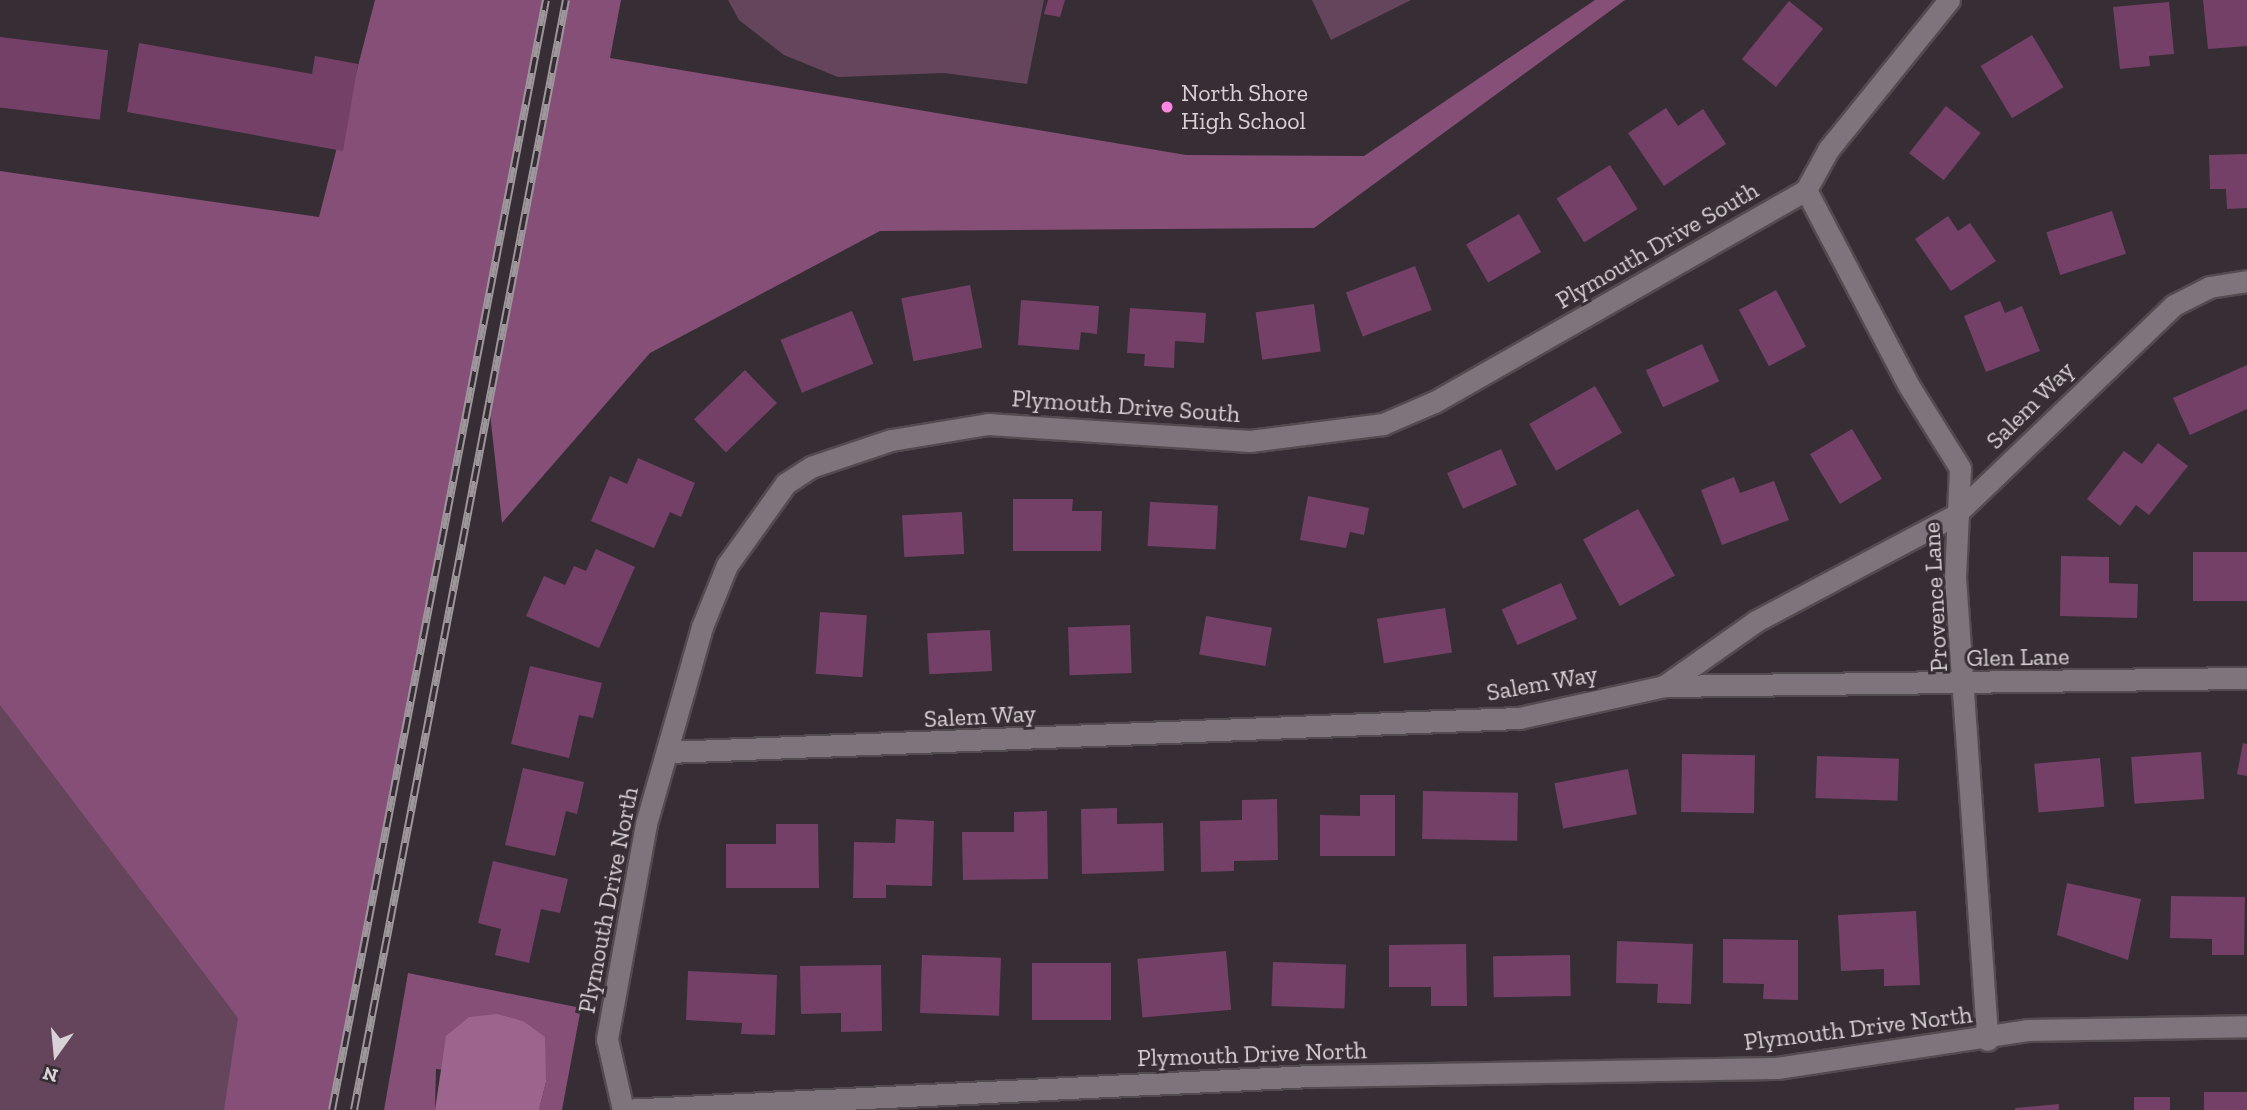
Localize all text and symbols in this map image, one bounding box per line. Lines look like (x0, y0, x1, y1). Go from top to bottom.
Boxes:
place label: North Shore High School (1181, 79, 1308, 135)
marker: North Shore High School (1159, 99, 1175, 115)
street label: Plymouth Drive South (1551, 175, 1763, 315)
street label: Salem Way (1980, 355, 2080, 455)
street label: Plymouth Drive South (1011, 384, 1241, 428)
street label: Provence Lane (1917, 521, 1953, 673)
street label: Glen Lane (1966, 642, 2070, 672)
street label: Salem Way (1484, 659, 1600, 707)
street label: Salem Way (923, 699, 1037, 733)
street label: Plymouth Drive North (572, 784, 644, 1016)
street label: Plymouth Drive North (1742, 1000, 1974, 1056)
north arrow (21, 1019, 91, 1089)
street label: Plymouth Drive North (1136, 1036, 1368, 1072)
text: N (40, 1062, 60, 1088)

